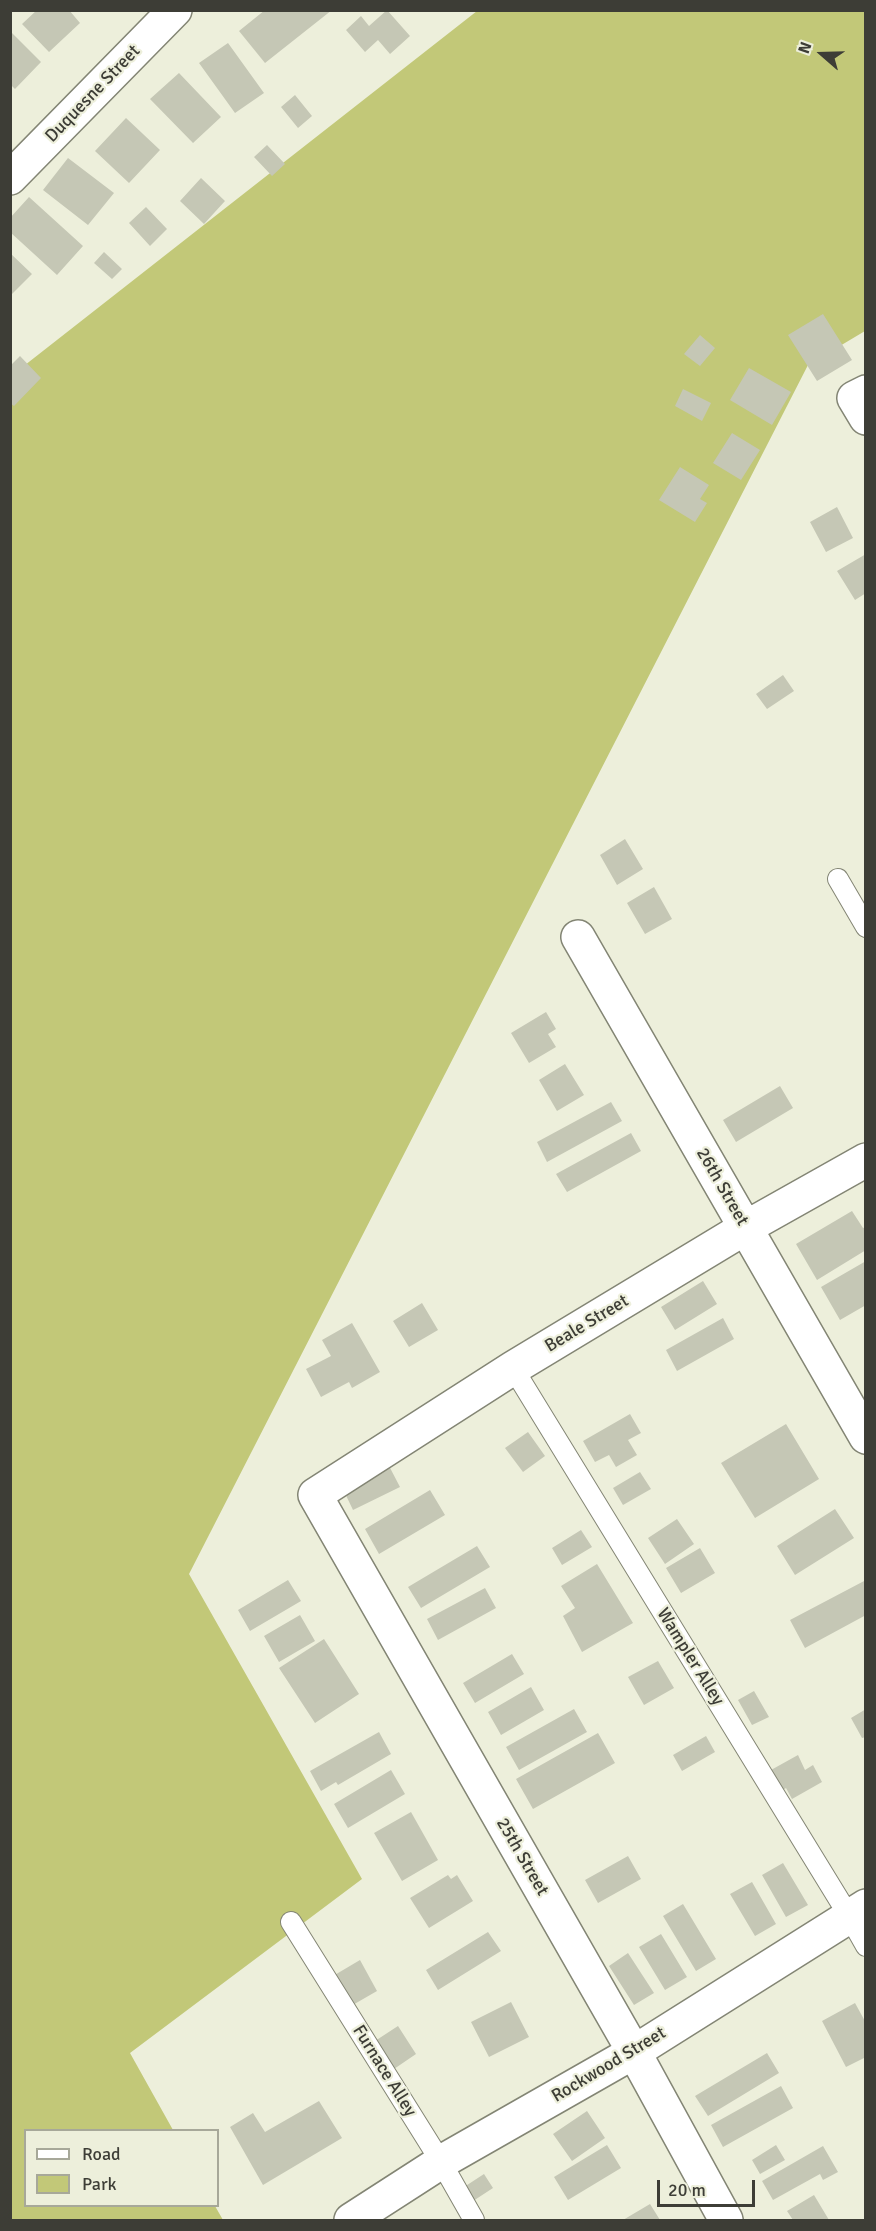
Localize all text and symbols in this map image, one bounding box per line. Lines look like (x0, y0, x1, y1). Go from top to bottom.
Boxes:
north arrow (792, 24, 852, 84)
text: N (794, 39, 816, 57)
street label: Duquesne Street (41, 41, 145, 147)
street label: 26th Street (691, 1144, 753, 1230)
street label: Beale Street (541, 1291, 633, 1357)
street label: Wampler Alley (652, 1604, 728, 1710)
street label: 25th Street (491, 1814, 553, 1900)
street label: Furnace Alley (347, 2021, 421, 2121)
street label: Rockwood Street (548, 2022, 670, 2108)
legend (24, 2129, 219, 2207)
text: Road (82, 2143, 121, 2165)
scale bar (660, 2168, 758, 2206)
text: Park (82, 2173, 117, 2195)
text: 20 m (668, 2179, 706, 2201)

